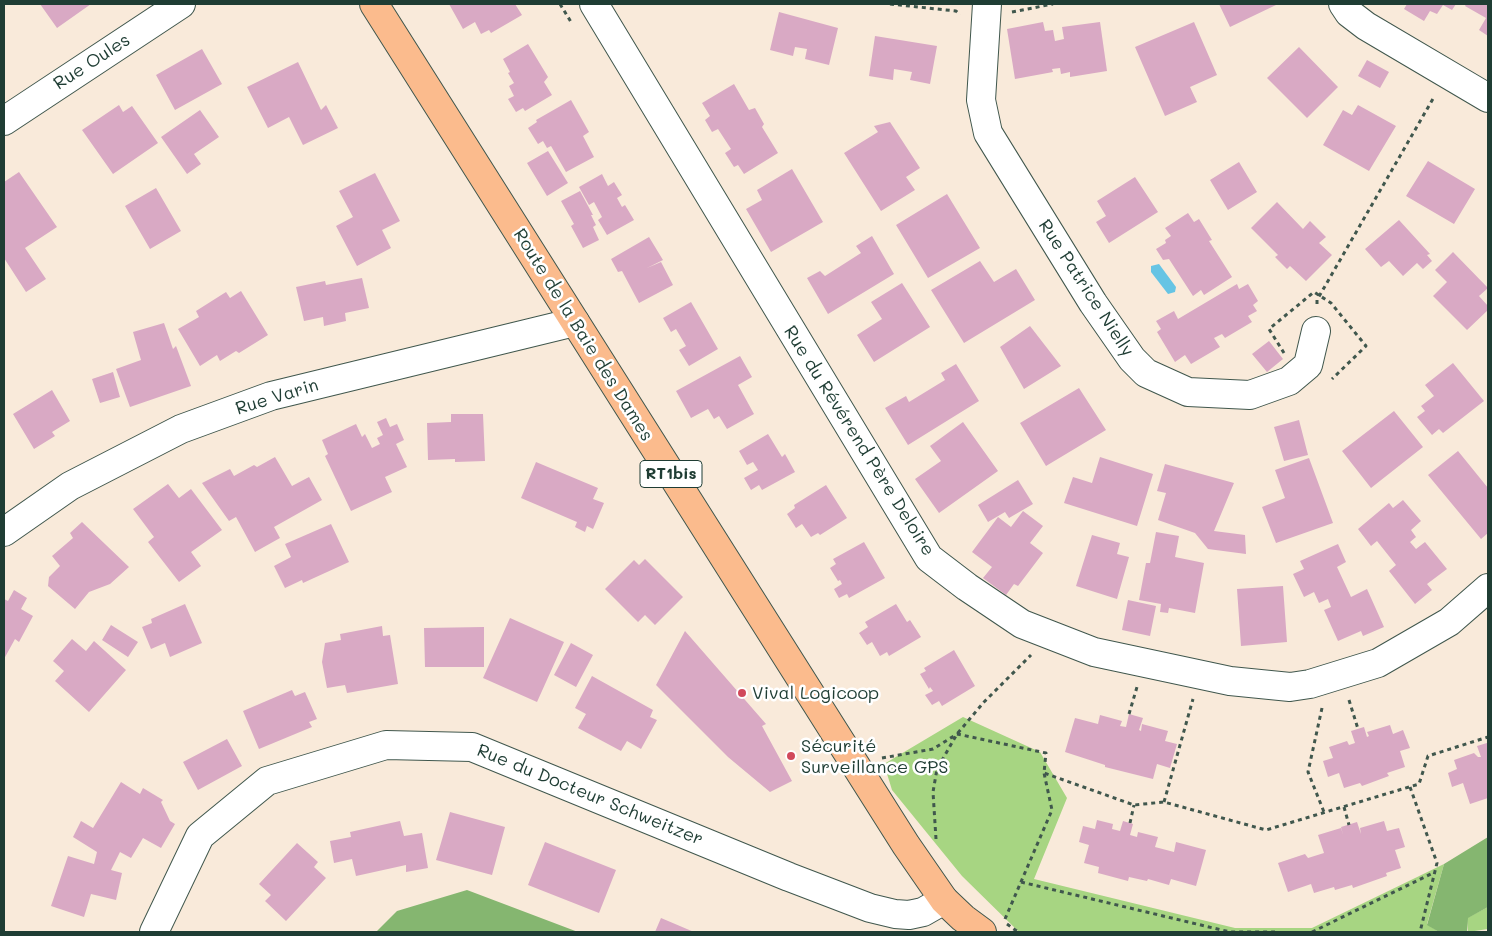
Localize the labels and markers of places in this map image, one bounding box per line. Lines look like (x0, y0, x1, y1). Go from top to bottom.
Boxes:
place label: Vival Logicoop (752, 682, 879, 704)
marker: Vival Logicoop (736, 687, 748, 699)
place label: Sécurité Surveillance GPS (801, 735, 948, 778)
marker: Sécurité Surveillance GPS (785, 750, 797, 762)

